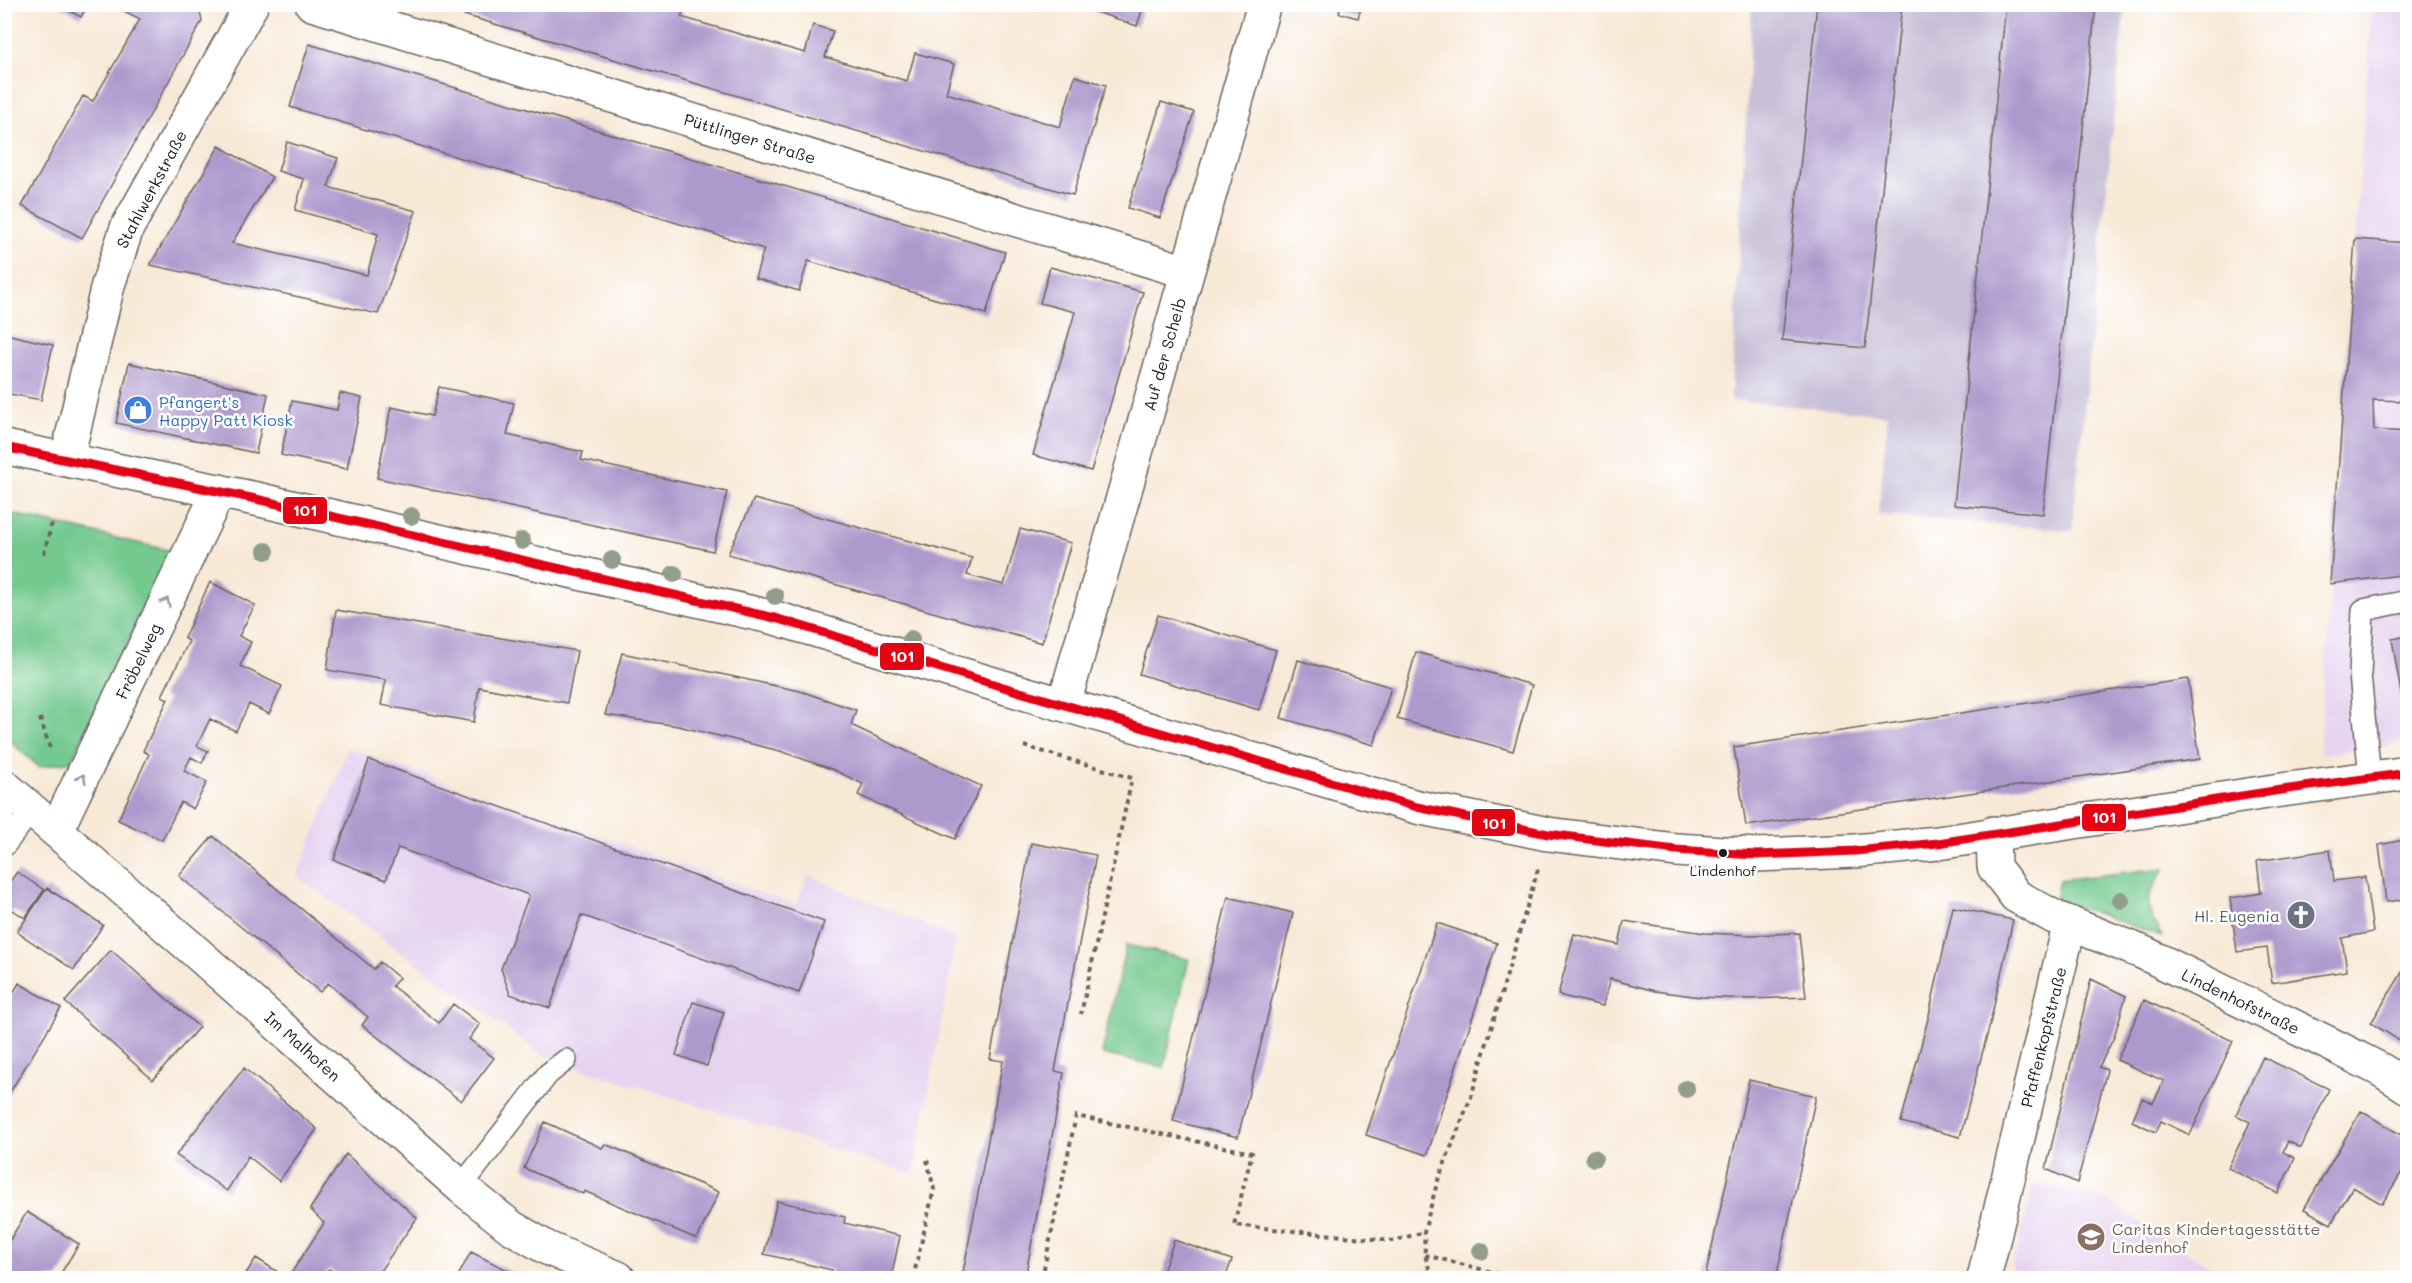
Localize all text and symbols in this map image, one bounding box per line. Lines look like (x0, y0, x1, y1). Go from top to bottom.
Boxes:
street label: Püttlinger Straße (682, 108, 818, 168)
street label: Stahlwerkstraße (111, 126, 191, 252)
street label: Auf der Scheib (1138, 295, 1190, 413)
place label: Pfangert's Happy Patt Kiosk (159, 391, 293, 430)
shop icon: Pfangert's Happy Patt Kiosk (122, 394, 154, 426)
line badge: 101 (282, 496, 328, 525)
text: 101 (293, 499, 317, 520)
one-way arrow (158, 598, 170, 609)
street label: Fröbelweg (111, 619, 165, 703)
line badge: 101 (879, 642, 925, 671)
text: 101 (890, 645, 914, 666)
one-way arrow (74, 773, 86, 784)
line badge: 101 (2081, 803, 2127, 832)
text: 101 (2092, 806, 2116, 827)
line badge: 101 (1471, 808, 1516, 837)
text: 101 (1482, 812, 1506, 833)
marker: Lindenhof (1717, 847, 1729, 859)
place label: Lindenhof (1690, 861, 1757, 880)
church icon: Hl. Eugenia (2285, 899, 2317, 931)
place label: Hl. Eugenia (2194, 905, 2280, 926)
street label: Lindenhofstraße (2179, 963, 2303, 1039)
street label: Pfaffenkopfstraße (2015, 965, 2071, 1109)
street label: Im Malhofen (261, 1006, 345, 1086)
place label: Caritas Kindertagesstätte Lindenhof (2112, 1218, 2321, 1257)
school or university icon: Caritas Kindertagesstätte Lindenhof (2075, 1221, 2107, 1253)

